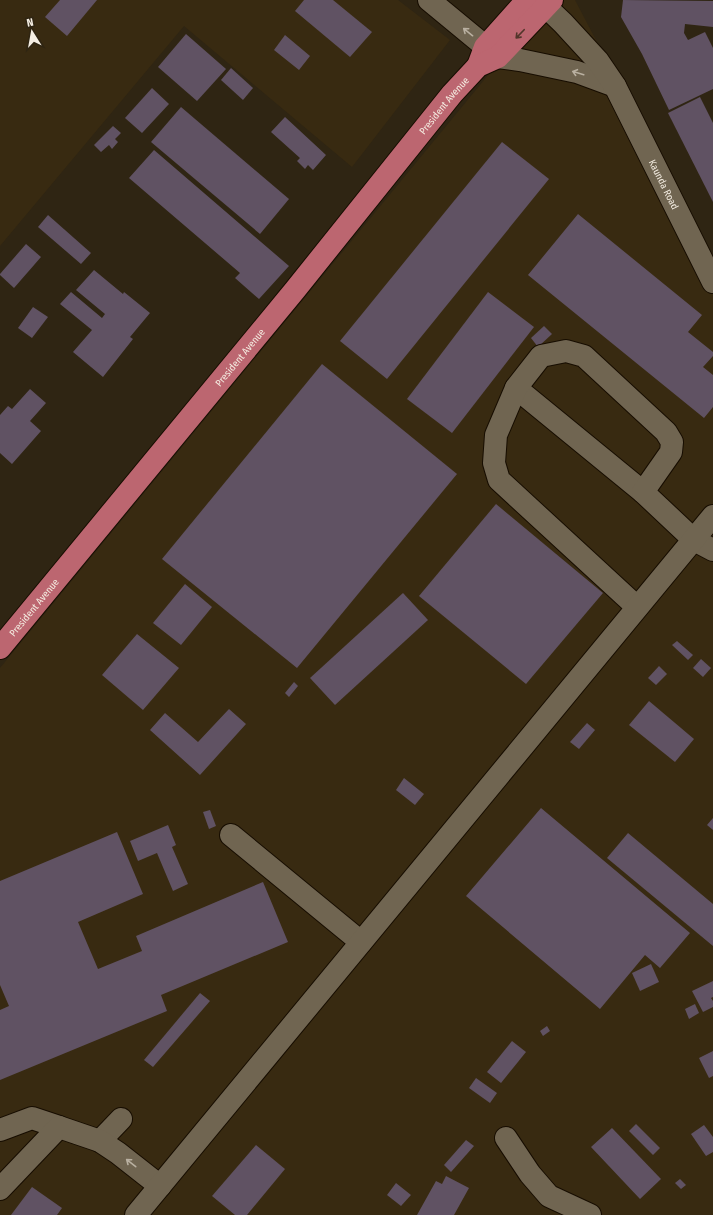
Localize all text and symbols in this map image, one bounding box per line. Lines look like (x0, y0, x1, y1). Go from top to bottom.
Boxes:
north arrow (12, 12, 52, 52)
text: N (26, 16, 35, 30)
one-way arrow (462, 28, 473, 37)
one-way arrow (515, 29, 524, 39)
one-way arrow (572, 69, 585, 76)
street label: President Avenue (417, 75, 472, 137)
street label: Kaunda Road (646, 158, 681, 212)
street label: President Avenue (213, 326, 268, 389)
street label: President Avenue (7, 576, 62, 639)
one-way arrow (125, 1158, 136, 1167)

